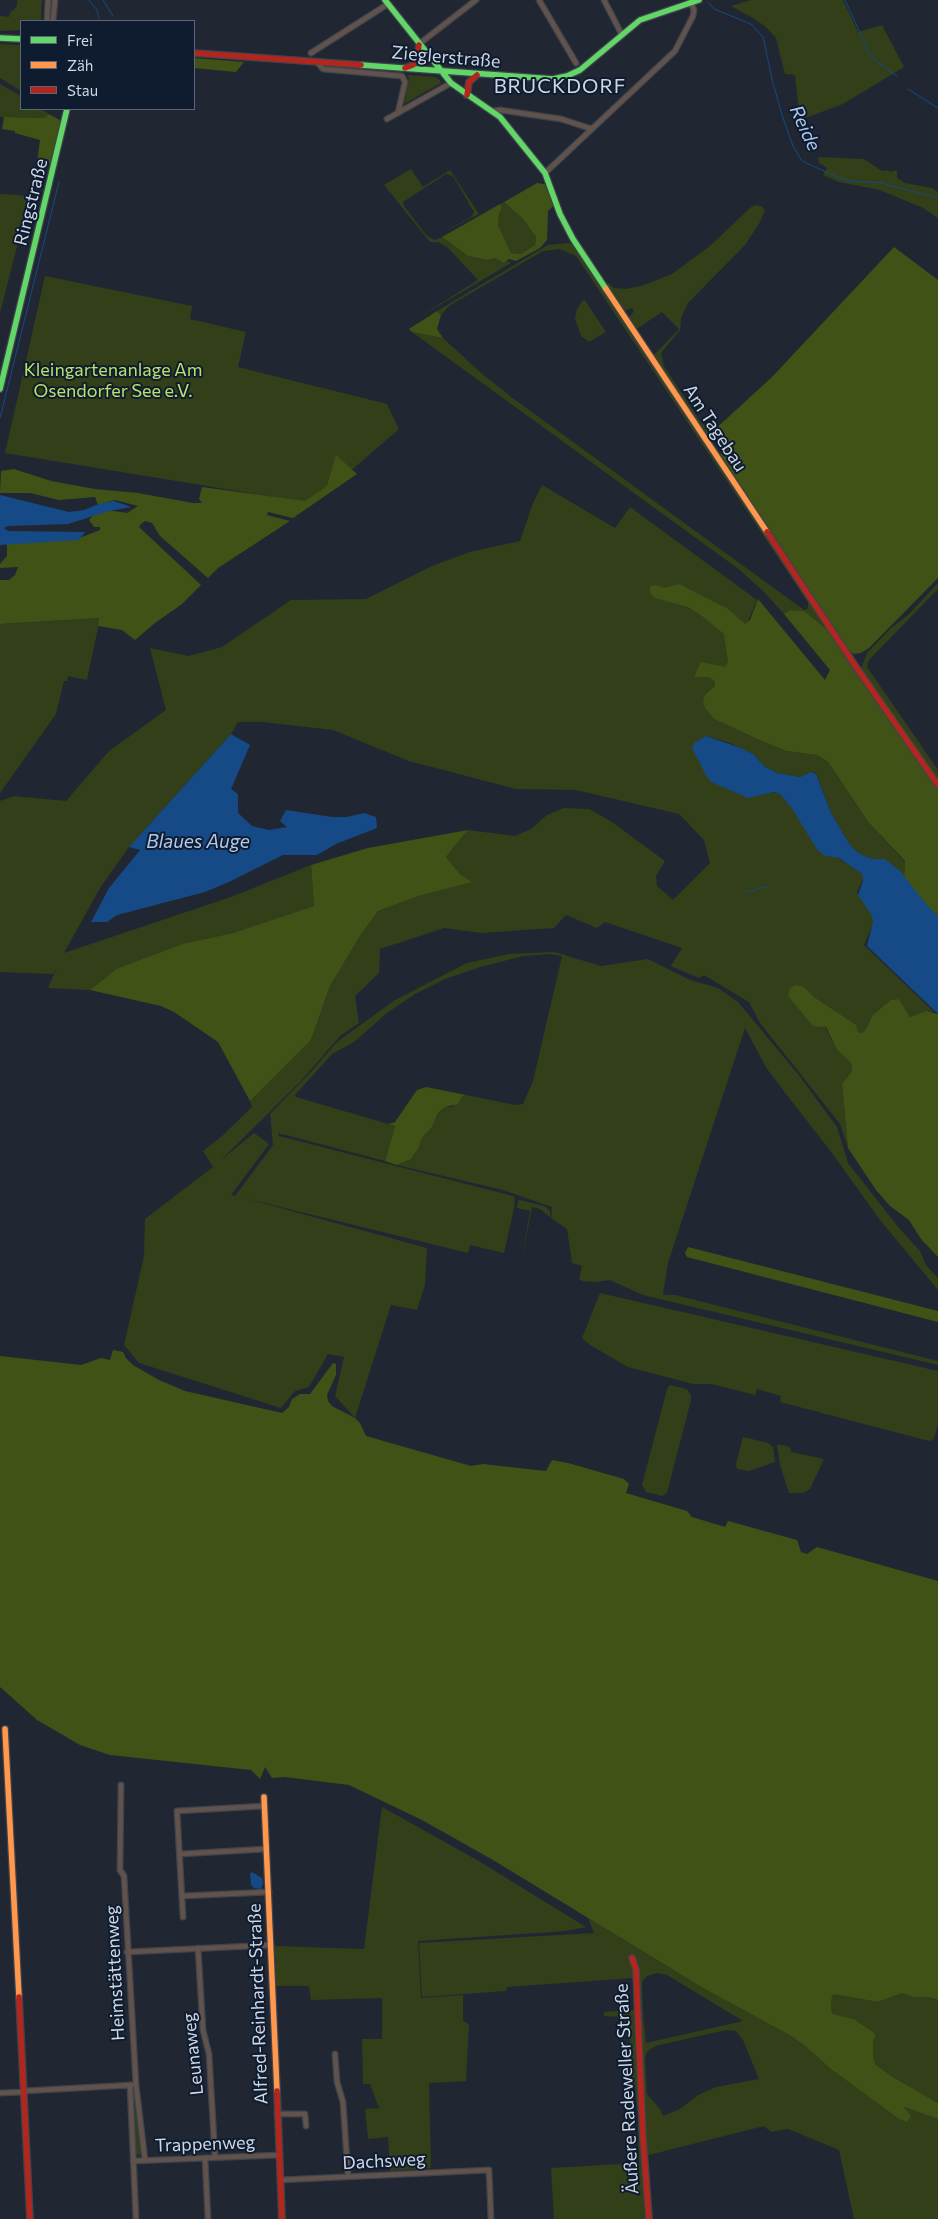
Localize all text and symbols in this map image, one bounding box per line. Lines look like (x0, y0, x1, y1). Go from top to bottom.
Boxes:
legend (20, 20, 195, 110)
text: Frei (67, 31, 93, 49)
street label: Zieglerstraße (391, 41, 501, 73)
text: Zäh (67, 56, 93, 74)
district label: BRUCKDORF (493, 74, 627, 98)
text: Stau (67, 81, 98, 99)
water label: Reide (785, 101, 825, 155)
street label: Ringstraße (10, 156, 52, 248)
park label: Kleingartenanlage Am Osendorfer See e.V. (24, 359, 202, 402)
street label: Am Tagebau (679, 380, 751, 476)
water label: Blaues Auge (146, 831, 250, 853)
street label: Alfred-Reinhardt-Straße (244, 1903, 272, 2105)
street label: Heimstättenweg (101, 1905, 129, 2041)
street label: Äußere Radeweller Straße (611, 1983, 643, 2195)
street label: Leunaweg (178, 2012, 208, 2096)
street label: Trappenweg (154, 2131, 256, 2157)
street label: Dachsweg (342, 2148, 426, 2174)

